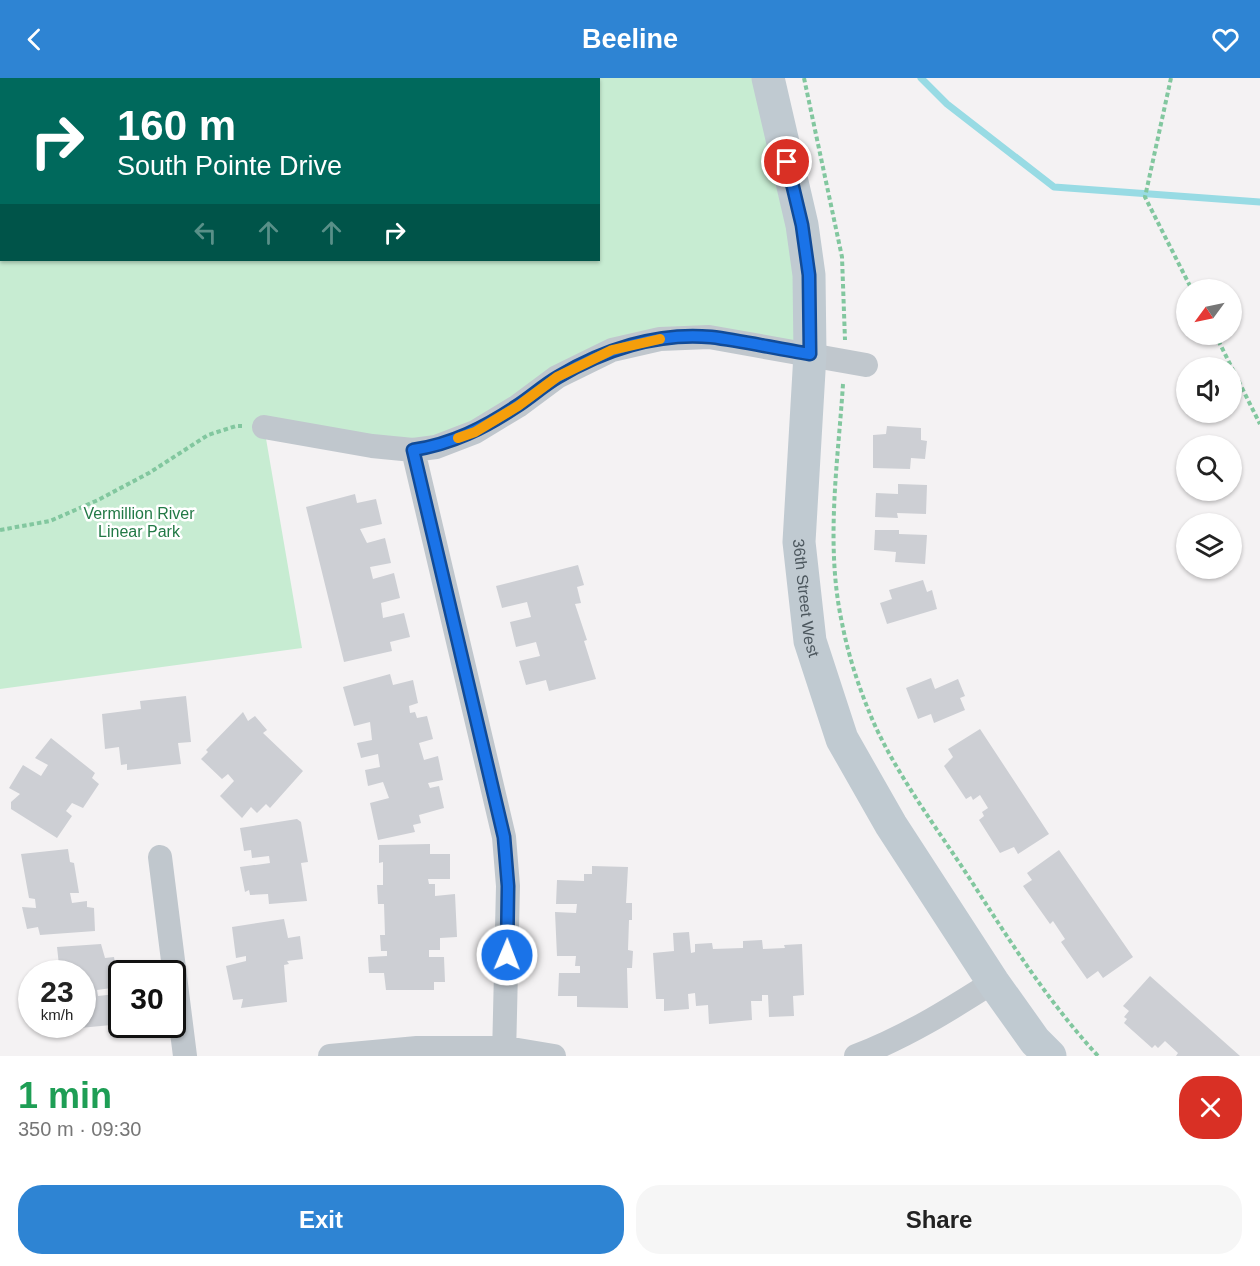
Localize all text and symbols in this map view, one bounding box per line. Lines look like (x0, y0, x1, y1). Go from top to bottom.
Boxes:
icon: back (18, 23, 51, 56)
icon: heart (1209, 23, 1242, 56)
text: Beeline (582, 24, 678, 54)
icon: right (18, 102, 96, 180)
text: 160 m (117, 102, 236, 149)
pin (761, 136, 812, 187)
icon: arrive (770, 145, 803, 178)
text: South Pointe Drive (117, 151, 342, 181)
icon: left (189, 216, 222, 249)
icon: ahead (252, 216, 285, 249)
icon: ahead (315, 216, 348, 249)
icon: right (378, 216, 411, 249)
north arrow (1176, 279, 1242, 345)
map controls (1176, 279, 1242, 579)
button: sound (1176, 357, 1242, 423)
button: search (1176, 435, 1242, 501)
park label: Vermillion River Linear Park (83, 505, 195, 540)
button: layers (1176, 513, 1242, 579)
street label: 36th Street West (790, 538, 823, 660)
position arrow (475, 923, 539, 987)
speed limit sign: 30 (108, 960, 186, 1038)
text: 23 (40, 975, 74, 1008)
text: km/h (41, 1006, 73, 1023)
text: 1 min (18, 1075, 112, 1116)
button: close (1179, 1076, 1242, 1139)
text: 350 m · 09:30 (18, 1118, 141, 1140)
button: Exit (18, 1185, 624, 1254)
button: Share (636, 1185, 1242, 1254)

